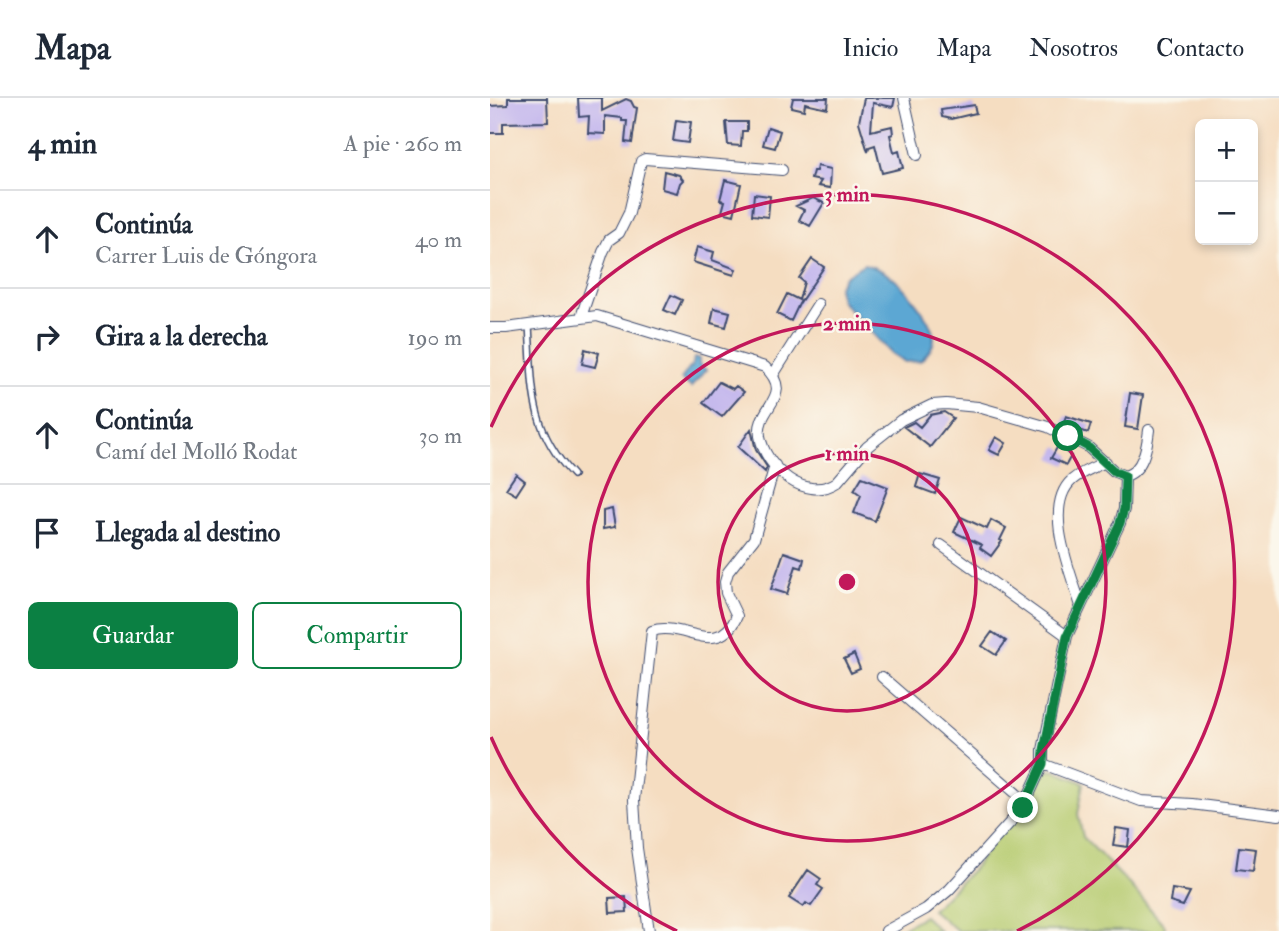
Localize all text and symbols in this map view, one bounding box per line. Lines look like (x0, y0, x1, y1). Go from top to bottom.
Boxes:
text: Mapa (35, 28, 111, 69)
text: Inicio (843, 33, 898, 64)
text: Mapa (936, 33, 991, 64)
text: Nosotros (1029, 33, 1118, 64)
text: Contacto (1156, 33, 1244, 64)
map controls (1195, 119, 1258, 245)
button: + (1195, 119, 1258, 182)
text: 4 min (28, 125, 97, 162)
text: A pie · 260 m (343, 129, 462, 158)
text: 3 min (824, 181, 870, 208)
button: − (1195, 182, 1258, 245)
text: Continúa (95, 209, 193, 241)
icon: ahead (28, 220, 66, 258)
text: 40 m (415, 225, 462, 254)
text: Carrer Luis de Góngora (95, 241, 317, 270)
text: 2 min (823, 310, 871, 337)
icon: right (28, 318, 66, 356)
text: Gira a la derecha (95, 321, 268, 353)
text: 190 m (408, 323, 462, 352)
text: Continúa (95, 405, 193, 437)
icon: ahead (28, 416, 66, 454)
route start (1052, 420, 1083, 451)
text: 30 m (419, 421, 462, 450)
text: Camí del Molló Rodat (95, 437, 298, 466)
text: 1 min (825, 440, 869, 467)
icon: arrive (28, 514, 66, 552)
text: Llegada al destino (95, 517, 280, 549)
centre of rings (835, 570, 859, 594)
button: Guardar (28, 602, 238, 669)
button: Compartir (252, 602, 462, 669)
route end (1007, 792, 1038, 823)

